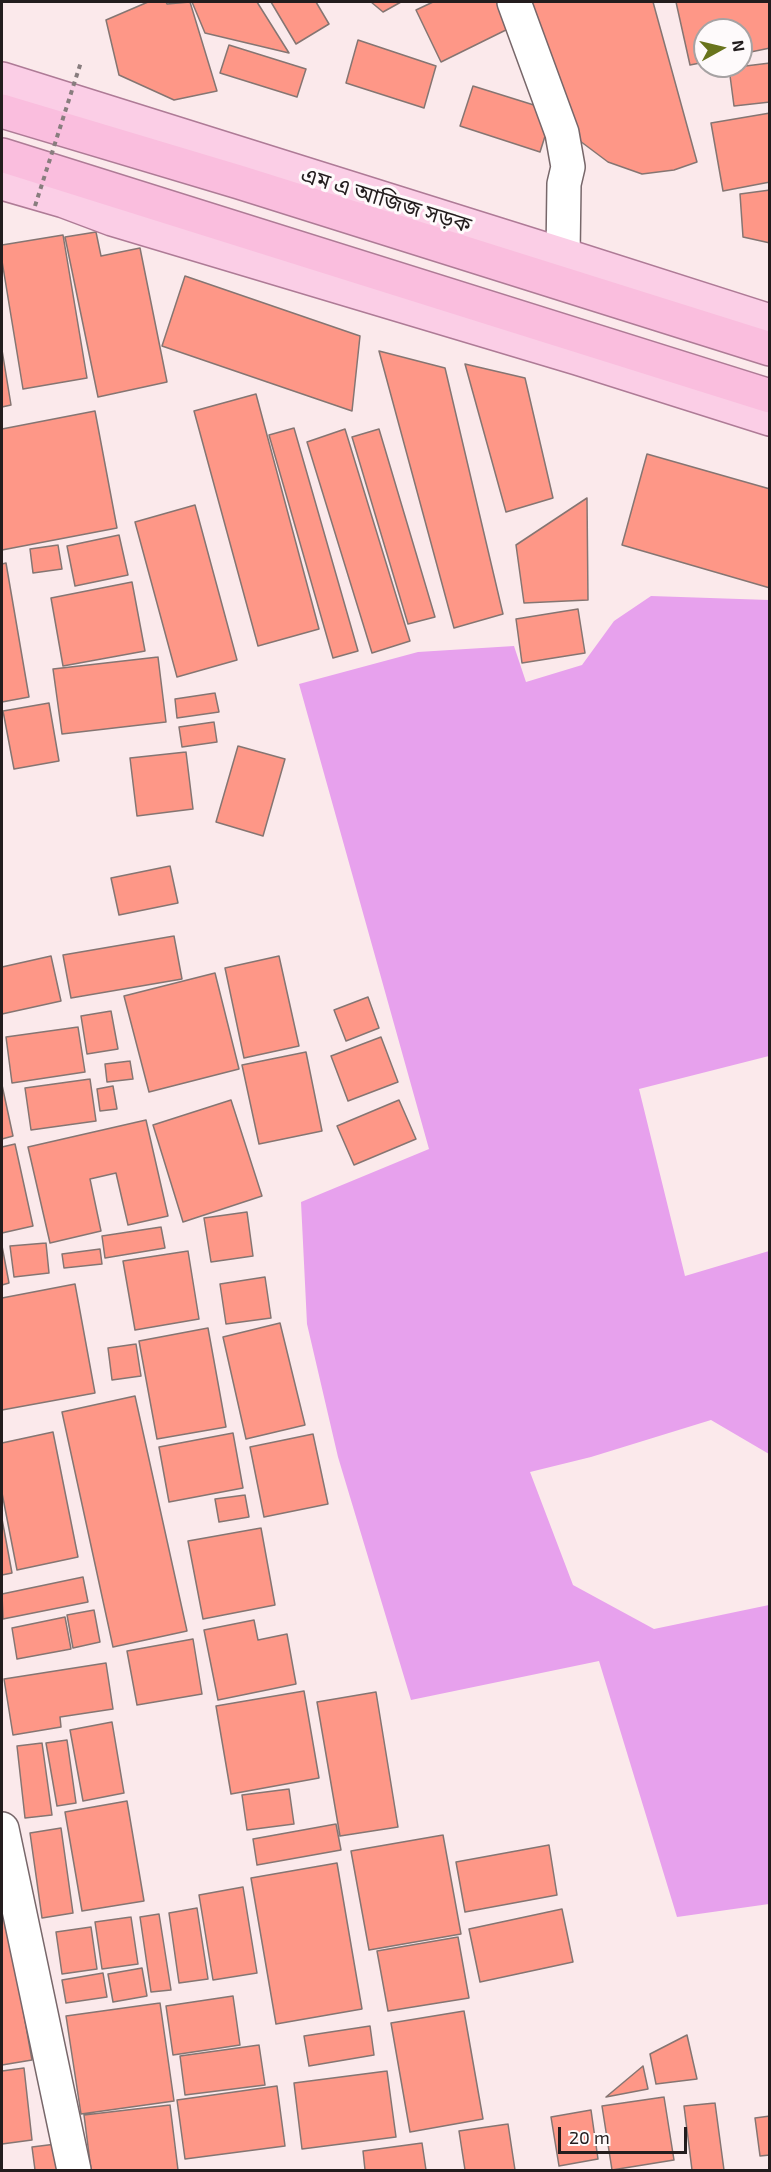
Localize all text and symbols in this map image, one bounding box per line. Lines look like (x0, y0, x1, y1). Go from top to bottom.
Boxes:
north arrow (693, 18, 753, 78)
text: N (729, 39, 750, 53)
street label: এম এ আজিজ সড়ক (298, 162, 474, 238)
scale bar (561, 2115, 690, 2153)
text: 20 m (569, 2126, 610, 2148)

